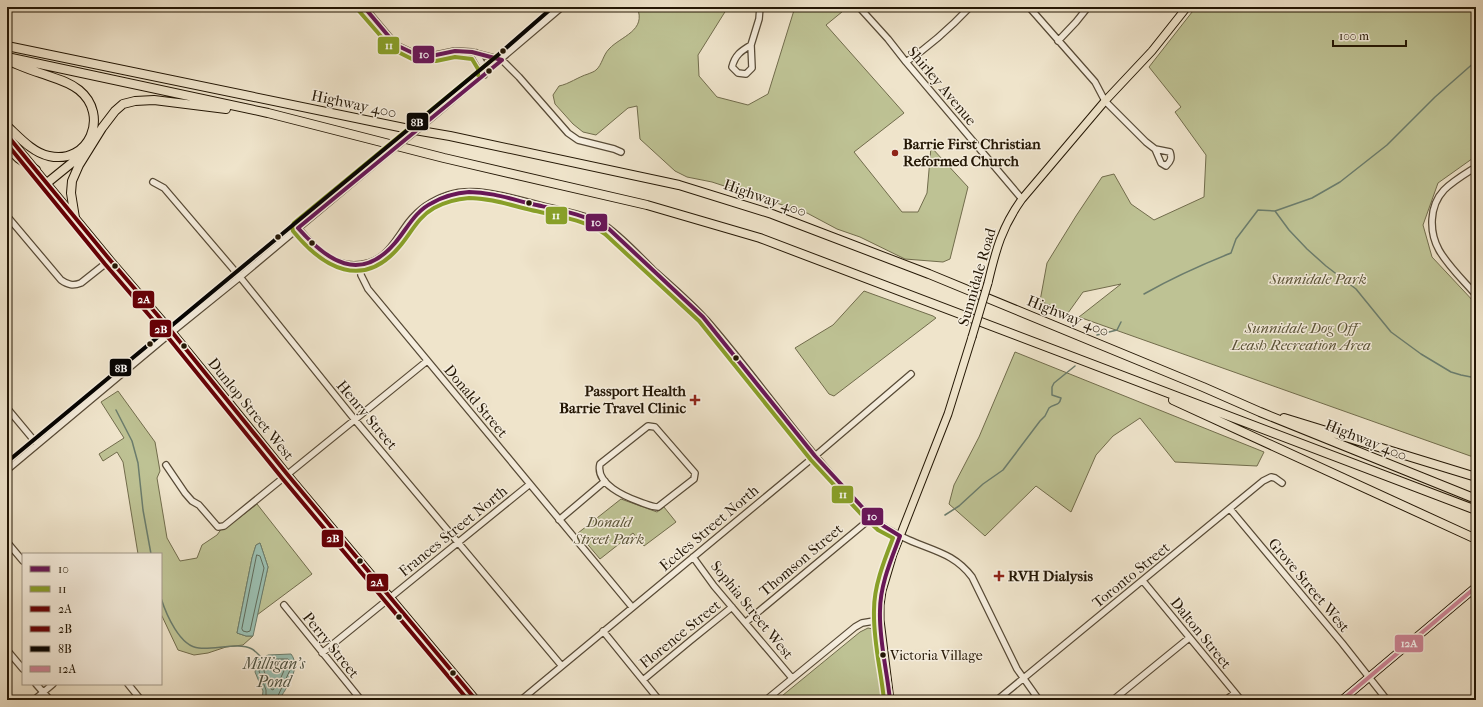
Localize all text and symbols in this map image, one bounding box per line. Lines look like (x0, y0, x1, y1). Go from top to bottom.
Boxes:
scale bar (1333, 22, 1406, 48)
text: 100 m (1339, 29, 1369, 43)
line badge: 11 (377, 36, 400, 55)
text: 11 (385, 39, 393, 52)
street label: Shirley Avenue (904, 43, 981, 130)
line badge: 10 (412, 45, 435, 64)
unlabelled marker (498, 46, 508, 56)
text: 10 (419, 48, 429, 61)
unlabelled marker (484, 66, 494, 76)
street label: Highway 400 (310, 86, 398, 122)
line badge: 8B (406, 112, 429, 131)
text: 8B (411, 116, 423, 129)
place label: Barrie First Christian Reformed Church (903, 135, 1041, 170)
marker: Barrie First Christian Reformed Church (890, 148, 900, 158)
street label: Highway 400 (721, 175, 809, 221)
unlabelled marker (524, 198, 534, 208)
line badge: 11 (545, 206, 568, 225)
text: 11 (552, 209, 560, 222)
line badge: 10 (585, 213, 608, 232)
text: 10 (591, 216, 601, 229)
street label: Sunnidale Road (954, 225, 1000, 328)
unlabelled marker (273, 232, 283, 242)
unlabelled marker (307, 238, 317, 248)
unlabelled marker (110, 261, 120, 271)
park label: Sunnidale Park (1268, 270, 1367, 288)
line badge: 2A (132, 290, 155, 309)
street label: Highway 400 (1024, 291, 1112, 341)
text: 2A (138, 293, 151, 306)
line badge: 2B (149, 319, 172, 338)
park label: Sunnidale Dog Off Leash Recreation Area (1230, 319, 1371, 354)
text: 2B (155, 323, 167, 336)
unlabelled marker (145, 339, 155, 349)
unlabelled marker (179, 341, 189, 351)
unlabelled marker (731, 353, 741, 363)
street label: Dunlop Street West (204, 354, 298, 464)
line badge: 8B (109, 358, 132, 377)
street label: Donald Street (440, 361, 512, 442)
text: 8B (115, 362, 127, 375)
street label: Henry Street (333, 377, 402, 454)
place label: Passport Health Barrie Travel Clinic (559, 382, 687, 417)
marker: Passport Health Barrie Travel Clinic (689, 394, 701, 406)
street label: Highway 400 (1322, 415, 1410, 465)
street label: Frances Street North (395, 481, 511, 580)
street label: Eccles Street North (656, 481, 763, 575)
line badge: 11 (831, 485, 854, 504)
text: 11 (839, 488, 847, 501)
line badge: 10 (861, 507, 884, 526)
text: 10 (867, 510, 877, 523)
park label: Donald Street Park (573, 513, 644, 548)
street label: Thomson Street (756, 519, 847, 600)
line badge: 2B (321, 529, 344, 548)
text: 2B (327, 532, 339, 545)
street label: Grove Street West (1265, 534, 1354, 636)
street label: Toronto Street (1089, 538, 1174, 612)
legend (22, 553, 162, 685)
unlabelled marker (355, 556, 365, 566)
street label: Sophia Street West (707, 557, 798, 663)
text: 10 (58, 562, 69, 576)
place label: RVH Dialysis (1008, 567, 1093, 585)
marker: RVH Dialysis (993, 570, 1005, 582)
line badge: 2A (366, 573, 389, 592)
text: 2A (371, 576, 384, 589)
text: 11 (58, 582, 67, 596)
street label: Dalton Street (1167, 594, 1236, 673)
street label: Florence Street (636, 595, 725, 672)
text: 2A (58, 602, 72, 616)
street label: Perry Street (299, 608, 363, 682)
unlabelled marker (394, 612, 404, 622)
text: 2B (58, 622, 72, 636)
line badge: 12A (1394, 634, 1424, 653)
text: 12A (1401, 637, 1418, 650)
text: 8B (58, 642, 72, 656)
place label: Victoria Village (889, 647, 983, 664)
marker: Victoria Village (878, 650, 888, 660)
water label: Milligan's Pond (242, 654, 306, 691)
text: 12A (58, 662, 76, 676)
unlabelled marker (448, 668, 458, 678)

